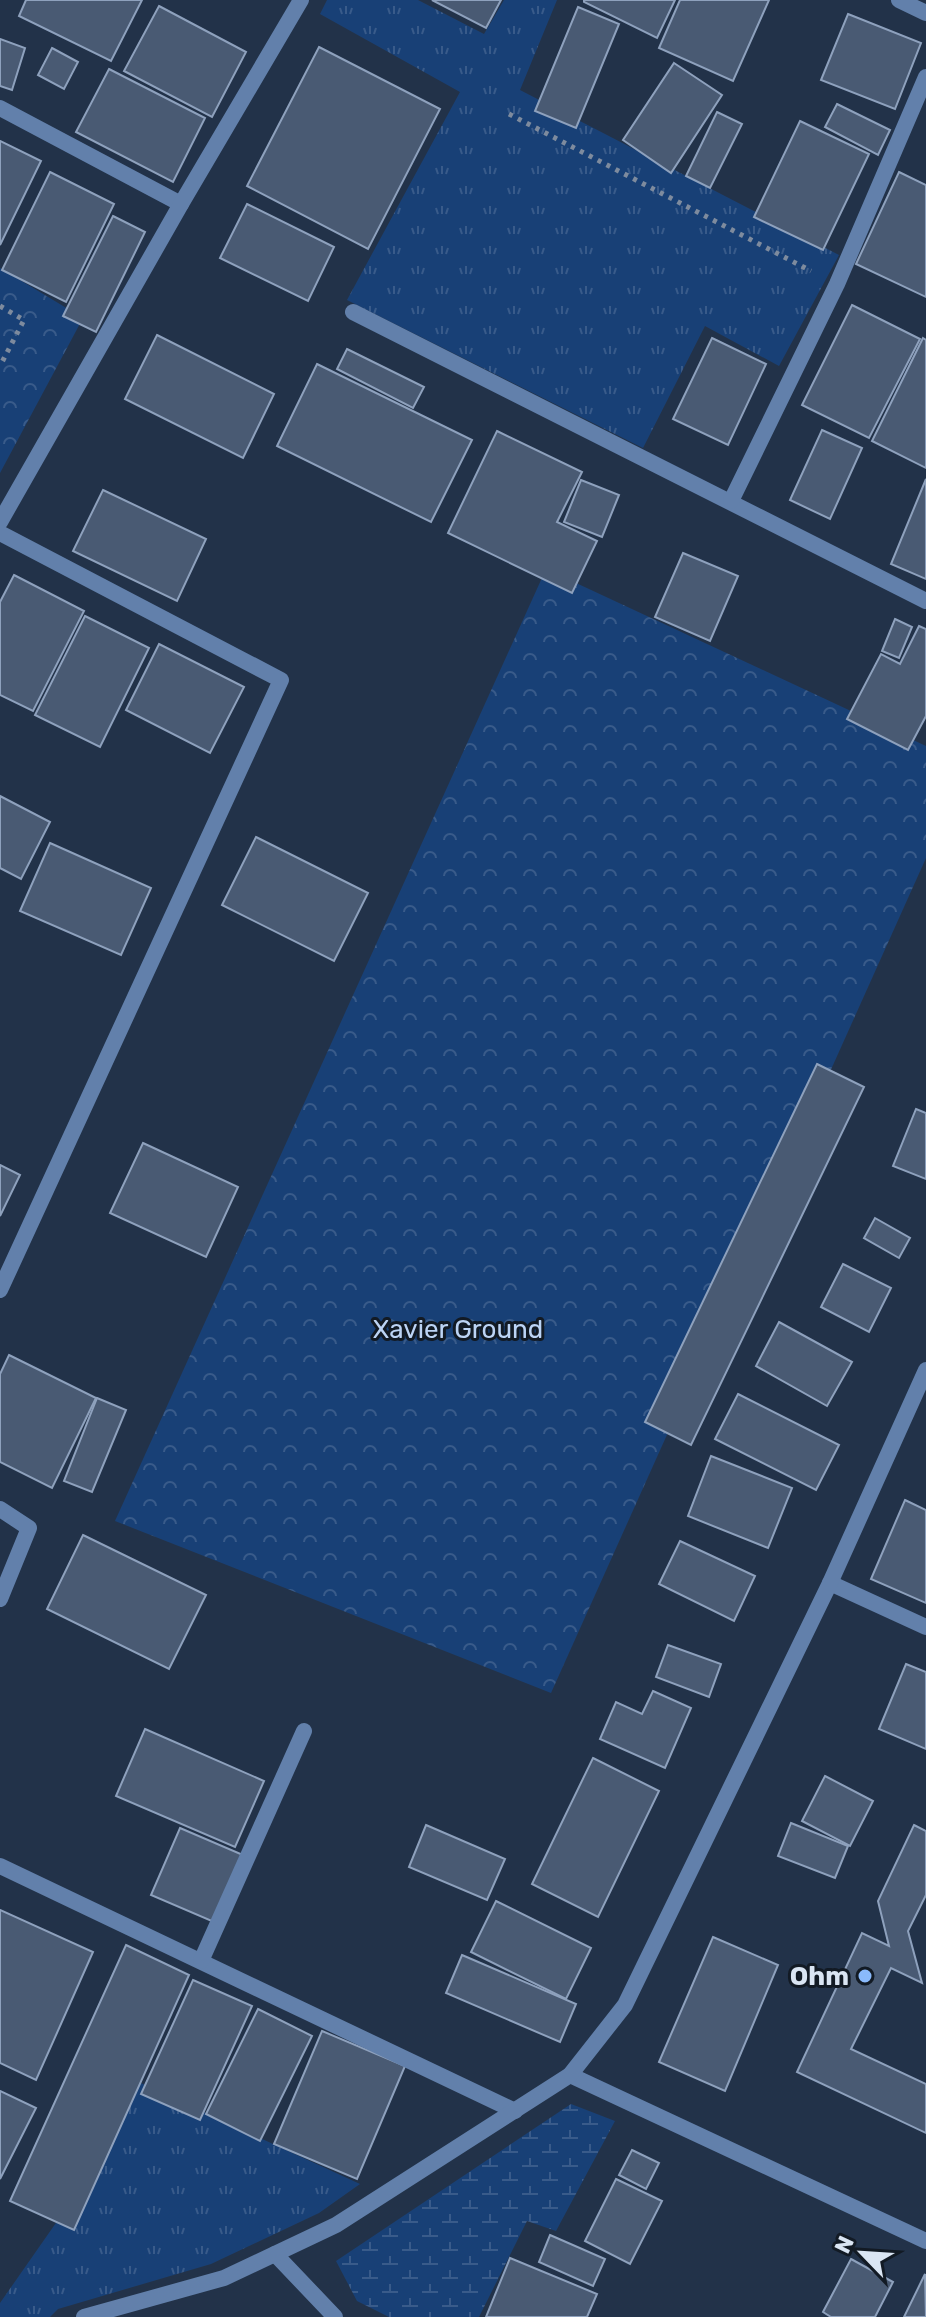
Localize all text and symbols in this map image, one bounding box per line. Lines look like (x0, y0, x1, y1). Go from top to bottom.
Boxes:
park label: Xavier Ground (373, 1314, 543, 1345)
place label: Ohm (790, 1961, 849, 1992)
marker: Ohm (856, 1967, 874, 1985)
north arrow (822, 2213, 902, 2293)
text: N (829, 2232, 860, 2258)

